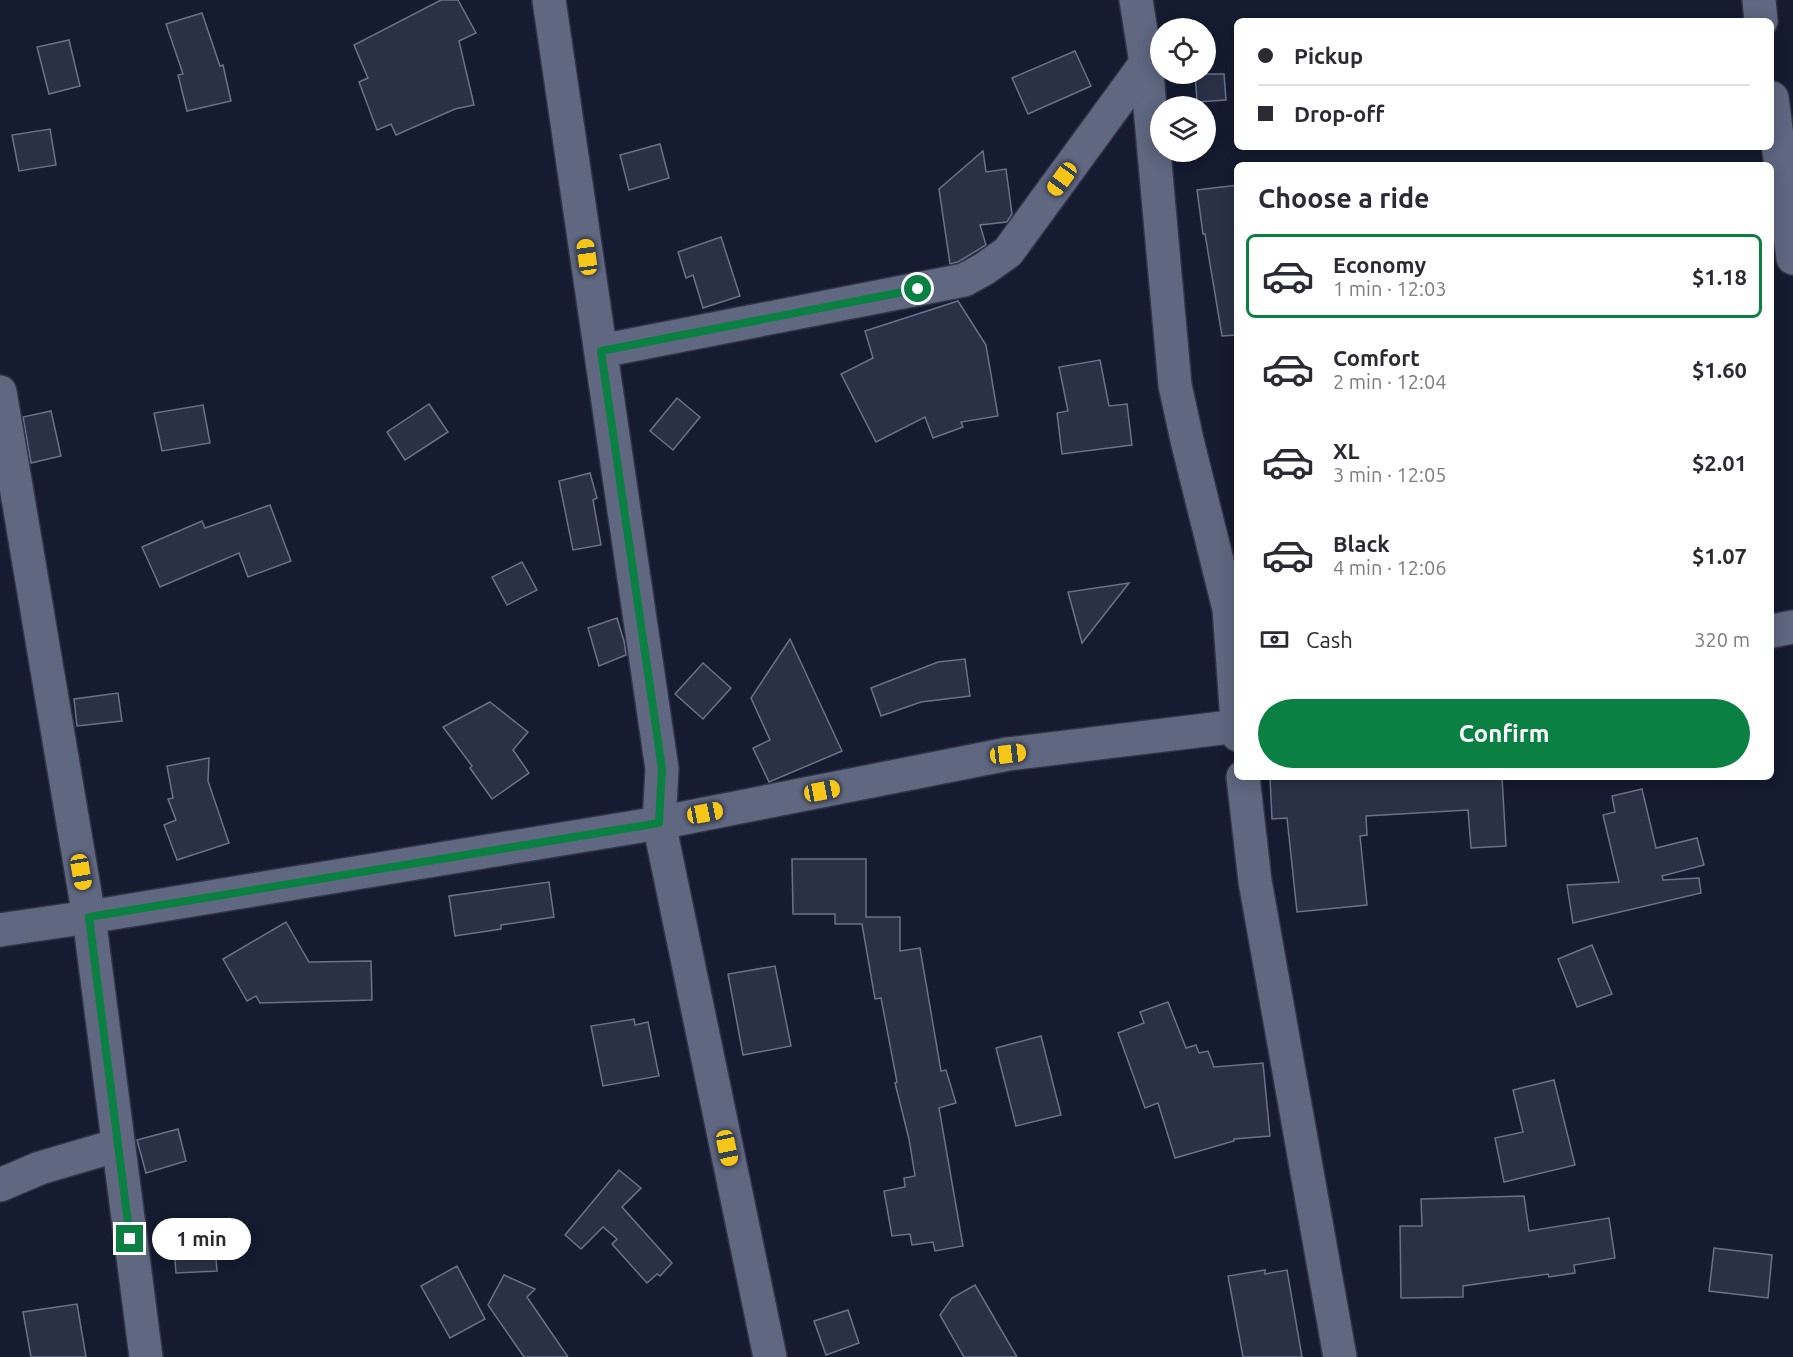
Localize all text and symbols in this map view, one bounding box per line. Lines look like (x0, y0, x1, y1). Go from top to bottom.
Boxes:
map controls (1150, 18, 1216, 162)
button: locate (1150, 18, 1216, 84)
text: Pickup (1294, 43, 1363, 68)
button: layers (1150, 96, 1216, 162)
text: Drop-off (1294, 101, 1384, 126)
car (1044, 159, 1080, 199)
text: Choose a ride (1258, 183, 1430, 213)
car (576, 238, 598, 276)
icon: car (1261, 249, 1315, 303)
text: Economy (1333, 252, 1426, 277)
text: $1.18 (1692, 264, 1747, 289)
route start (904, 275, 931, 302)
text: 1 min · 12:03 (1333, 277, 1447, 300)
icon: car (1261, 342, 1315, 396)
text: Comfort (1333, 345, 1420, 370)
text: $1.60 (1692, 357, 1747, 382)
text: 2 min · 12:04 (1333, 370, 1447, 393)
icon: car (1261, 435, 1315, 489)
text: XL (1333, 438, 1360, 463)
text: $2.01 (1692, 450, 1747, 475)
text: 3 min · 12:05 (1333, 463, 1447, 486)
icon: car (1261, 528, 1315, 582)
text: Black (1333, 531, 1390, 556)
text: $1.07 (1692, 543, 1747, 568)
text: 4 min · 12:06 (1333, 556, 1447, 579)
icon: cash (1258, 623, 1291, 656)
text: Cash (1306, 627, 1353, 652)
text: 320 m (1694, 628, 1750, 651)
button: Confirm (1258, 699, 1750, 768)
car (989, 743, 1027, 765)
car (803, 779, 841, 803)
car (686, 801, 724, 825)
car (69, 853, 93, 891)
car (714, 1129, 740, 1167)
callout: 1 min (151, 1218, 250, 1260)
route end (116, 1225, 143, 1252)
text: 1 min (176, 1227, 227, 1250)

